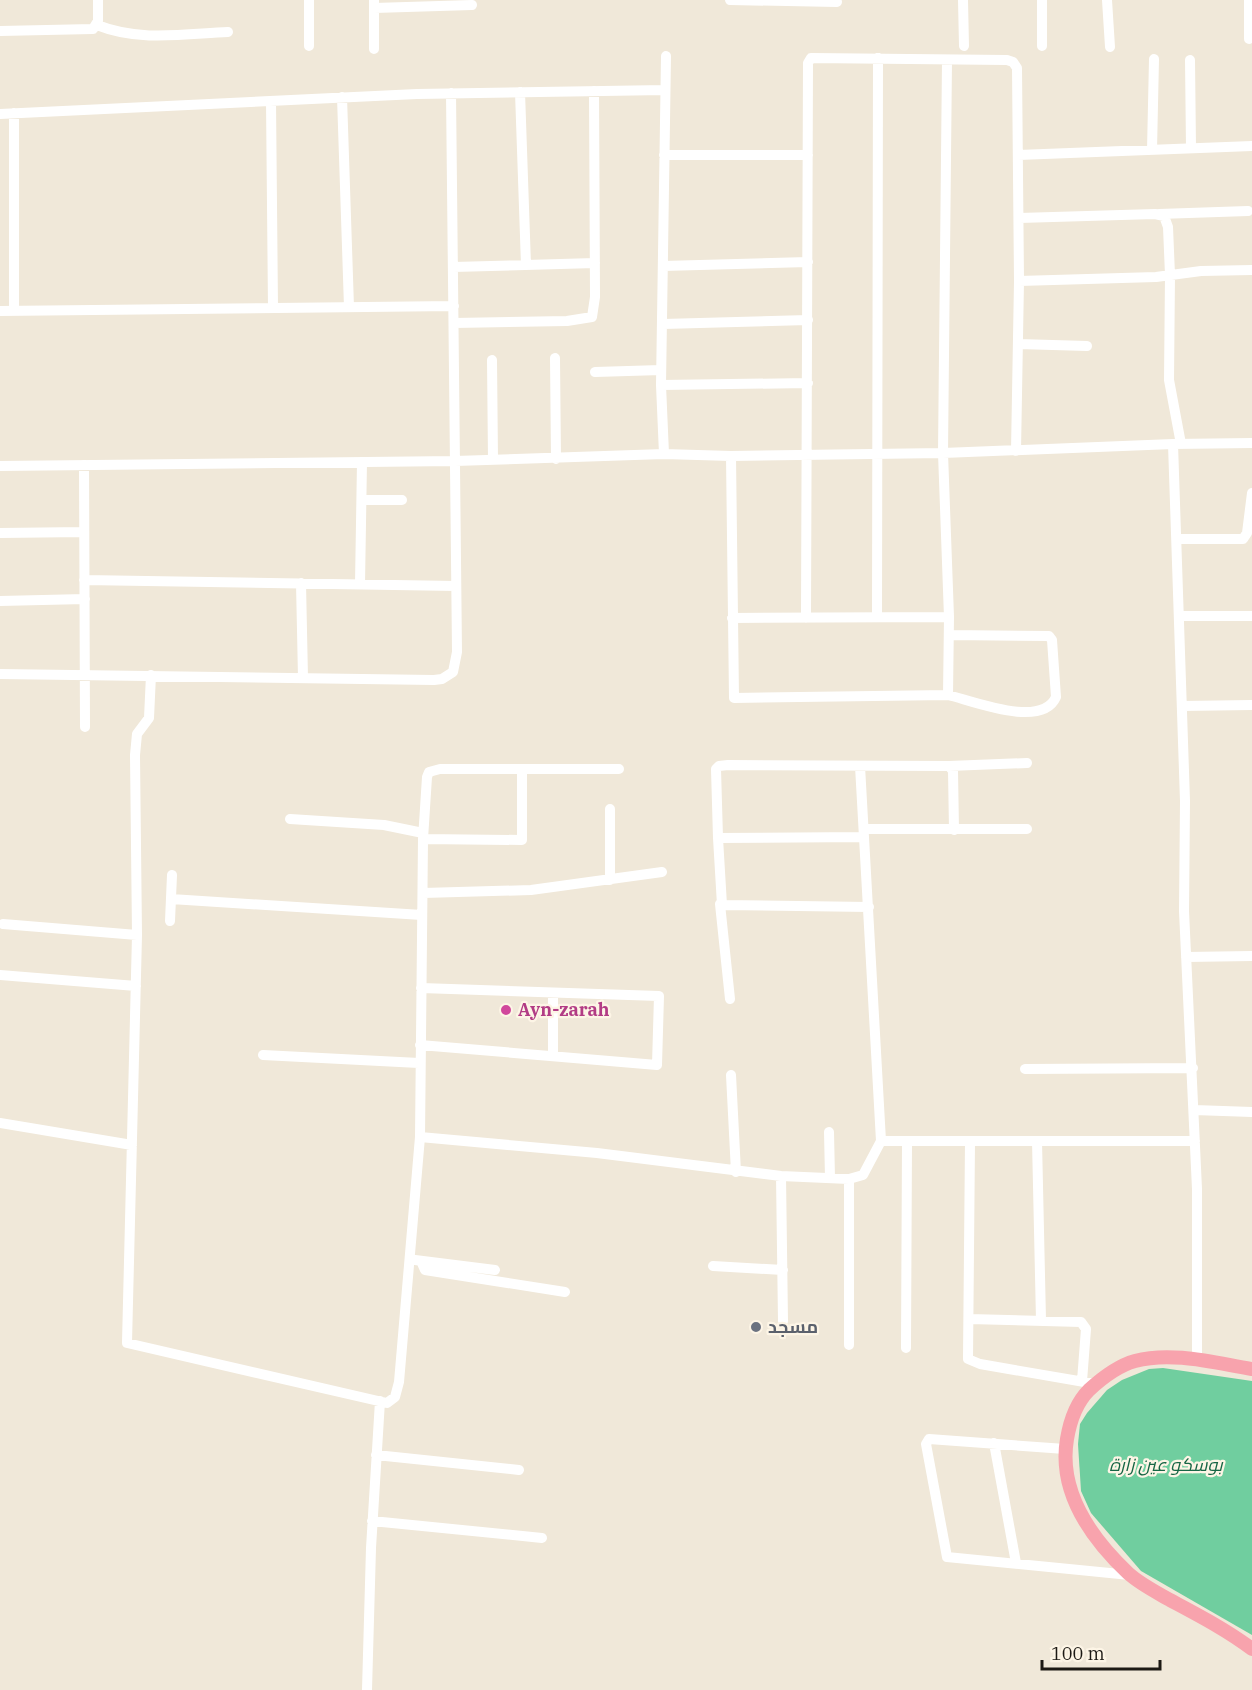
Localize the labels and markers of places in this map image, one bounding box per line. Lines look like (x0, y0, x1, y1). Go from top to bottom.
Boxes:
place label: Ayn-zarah (518, 998, 610, 1021)
marker: Ayn-zarah (499, 1003, 513, 1017)
place label: مسجد (768, 1315, 818, 1338)
marker: مسجد (749, 1320, 763, 1334)

